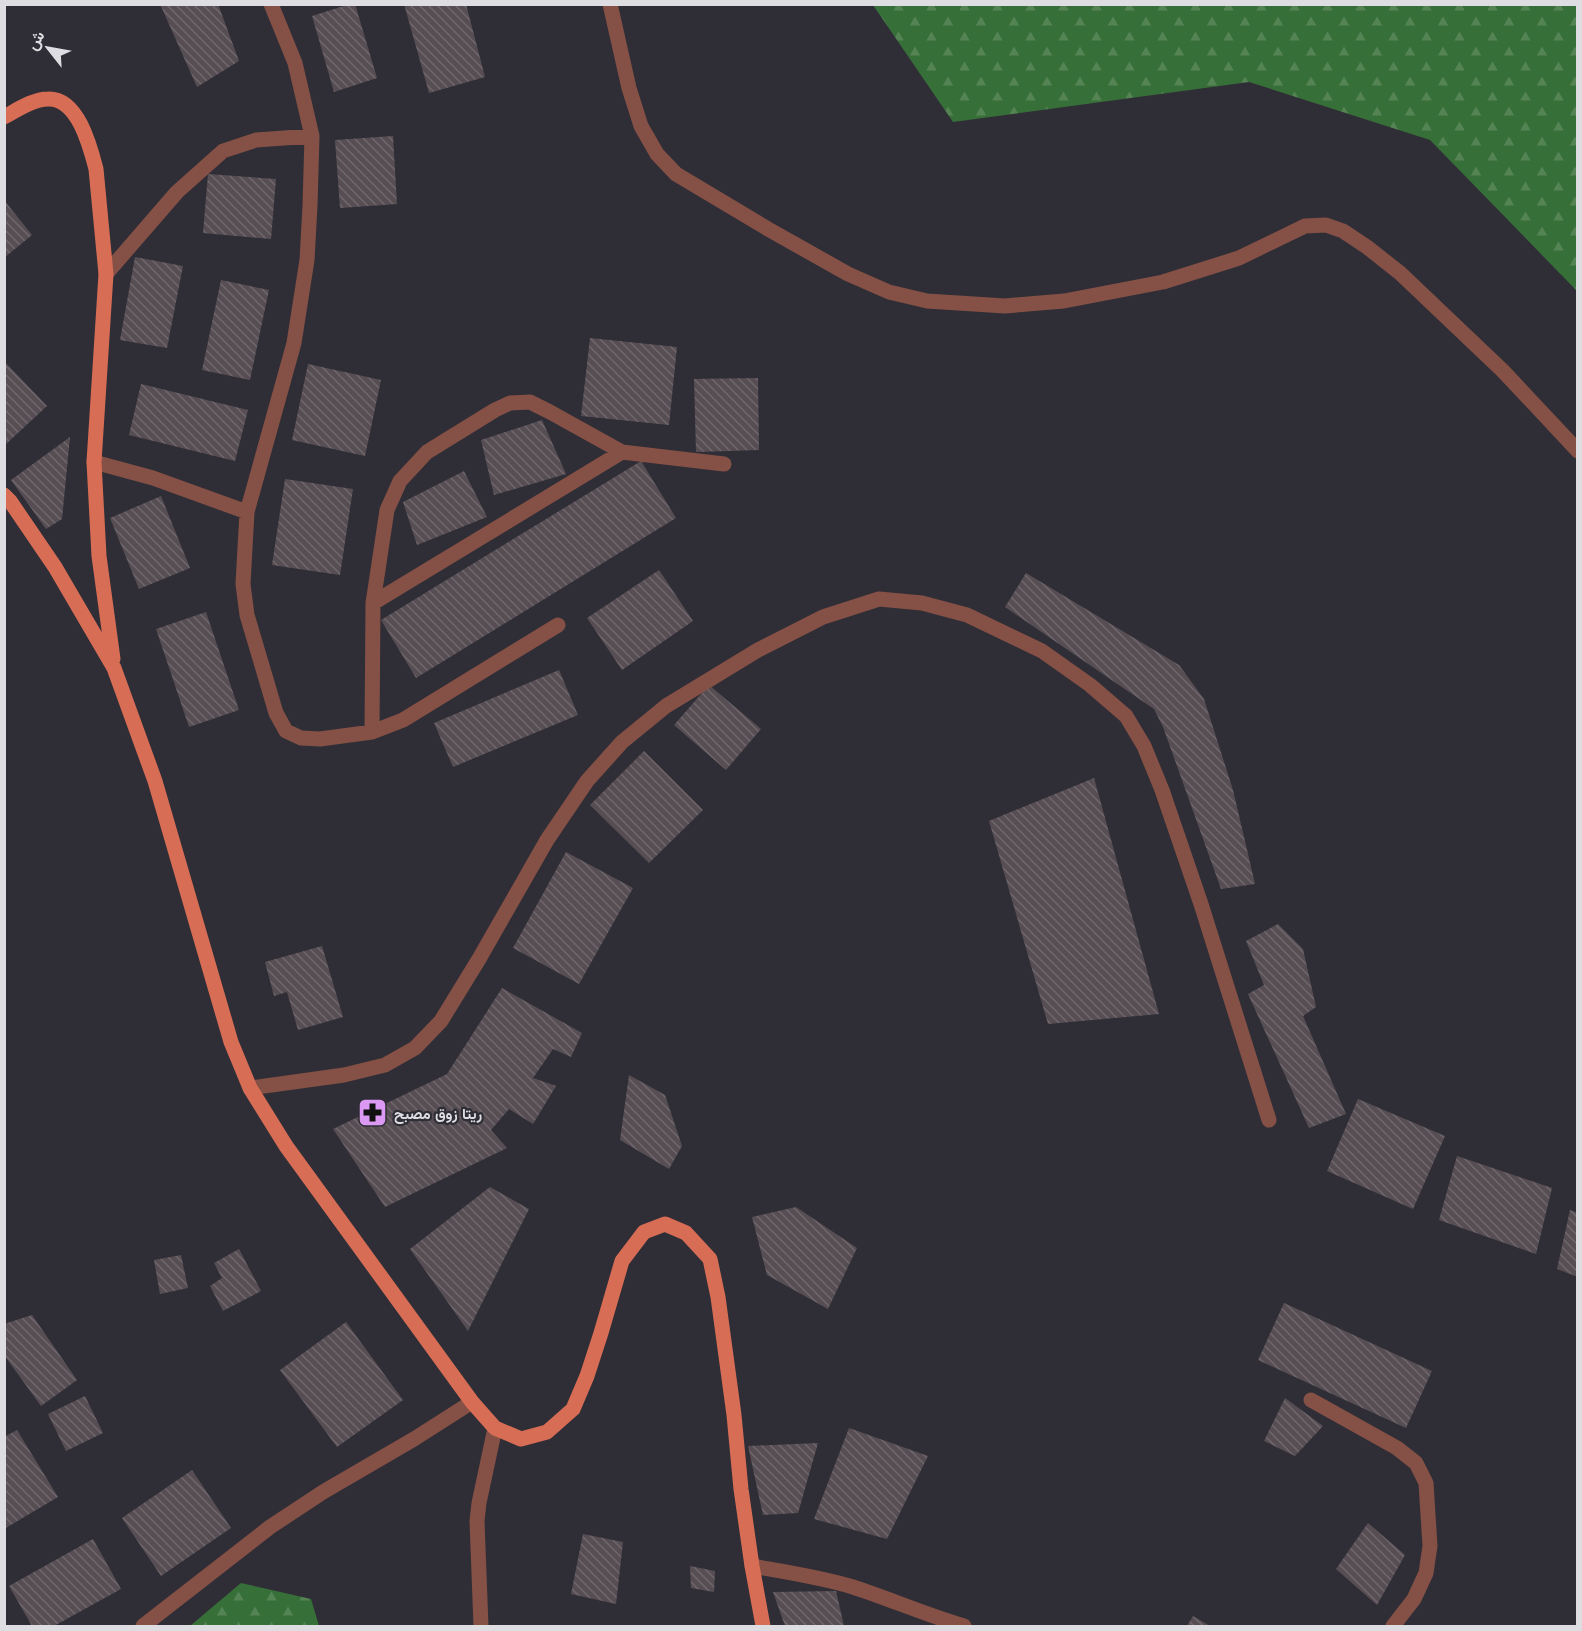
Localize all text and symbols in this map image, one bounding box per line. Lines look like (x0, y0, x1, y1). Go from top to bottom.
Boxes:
north arrow (18, 18, 78, 78)
text: ش (22, 27, 49, 54)
pharmacy icon: ريتا زوق مصبح (357, 1097, 389, 1129)
place label: ريتا زوق مصبح (394, 1104, 482, 1124)

